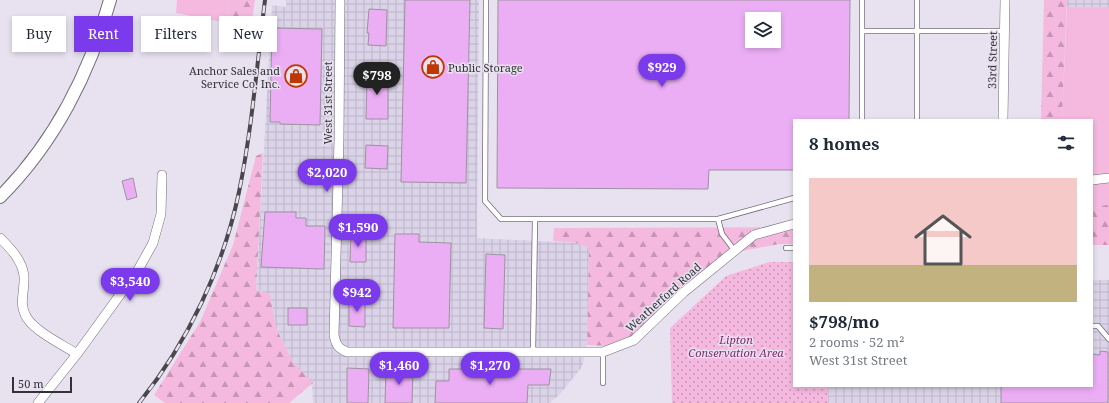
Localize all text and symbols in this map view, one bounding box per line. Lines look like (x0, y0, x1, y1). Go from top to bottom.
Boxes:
map controls (745, 12, 781, 48)
button: layers (745, 12, 781, 48)
chip: Buy (12, 16, 66, 52)
chip: Rent (74, 16, 133, 52)
chip: Filters (141, 16, 211, 52)
chip: New (219, 16, 277, 52)
street label: 33rd Street (984, 31, 1000, 89)
shop icon: Public Storage (420, 54, 446, 80)
pin: $929 (638, 54, 686, 88)
text: $929 (647, 58, 677, 76)
place label: Public Storage (448, 60, 523, 75)
street label: West 31st Street (320, 61, 335, 145)
pin: $798 (353, 62, 401, 96)
place label: Anchor Sales and Service Co, Inc. (189, 63, 280, 91)
shop icon: Anchor Sales and Service Co, Inc. (283, 63, 309, 89)
text: $798 (362, 66, 392, 84)
text: 8 homes (809, 132, 879, 155)
icon: filters (1055, 132, 1077, 154)
pin: $2,020 (294, 159, 360, 193)
text: $2,020 (307, 163, 347, 181)
icon: home (907, 204, 979, 276)
pin: $1,590 (325, 214, 391, 248)
text: $1,590 (338, 218, 378, 236)
street label: Weatherford Road (622, 259, 704, 335)
pin: $3,540 (97, 268, 163, 302)
text: $3,540 (110, 272, 150, 290)
pin: $942 (333, 279, 381, 313)
text: $942 (342, 283, 372, 301)
text: $798/mo (809, 310, 880, 333)
park label: Lipton Conservation Area (688, 332, 784, 360)
text: 2 rooms · 52 m² (809, 333, 904, 351)
text: West 31st Street (809, 351, 907, 369)
pin: $1,460 (366, 352, 432, 386)
pin: $1,270 (457, 352, 523, 386)
text: $1,460 (379, 356, 419, 374)
text: $1,270 (470, 356, 510, 374)
scale bar (12, 375, 72, 394)
text: 50 m (18, 376, 44, 391)

